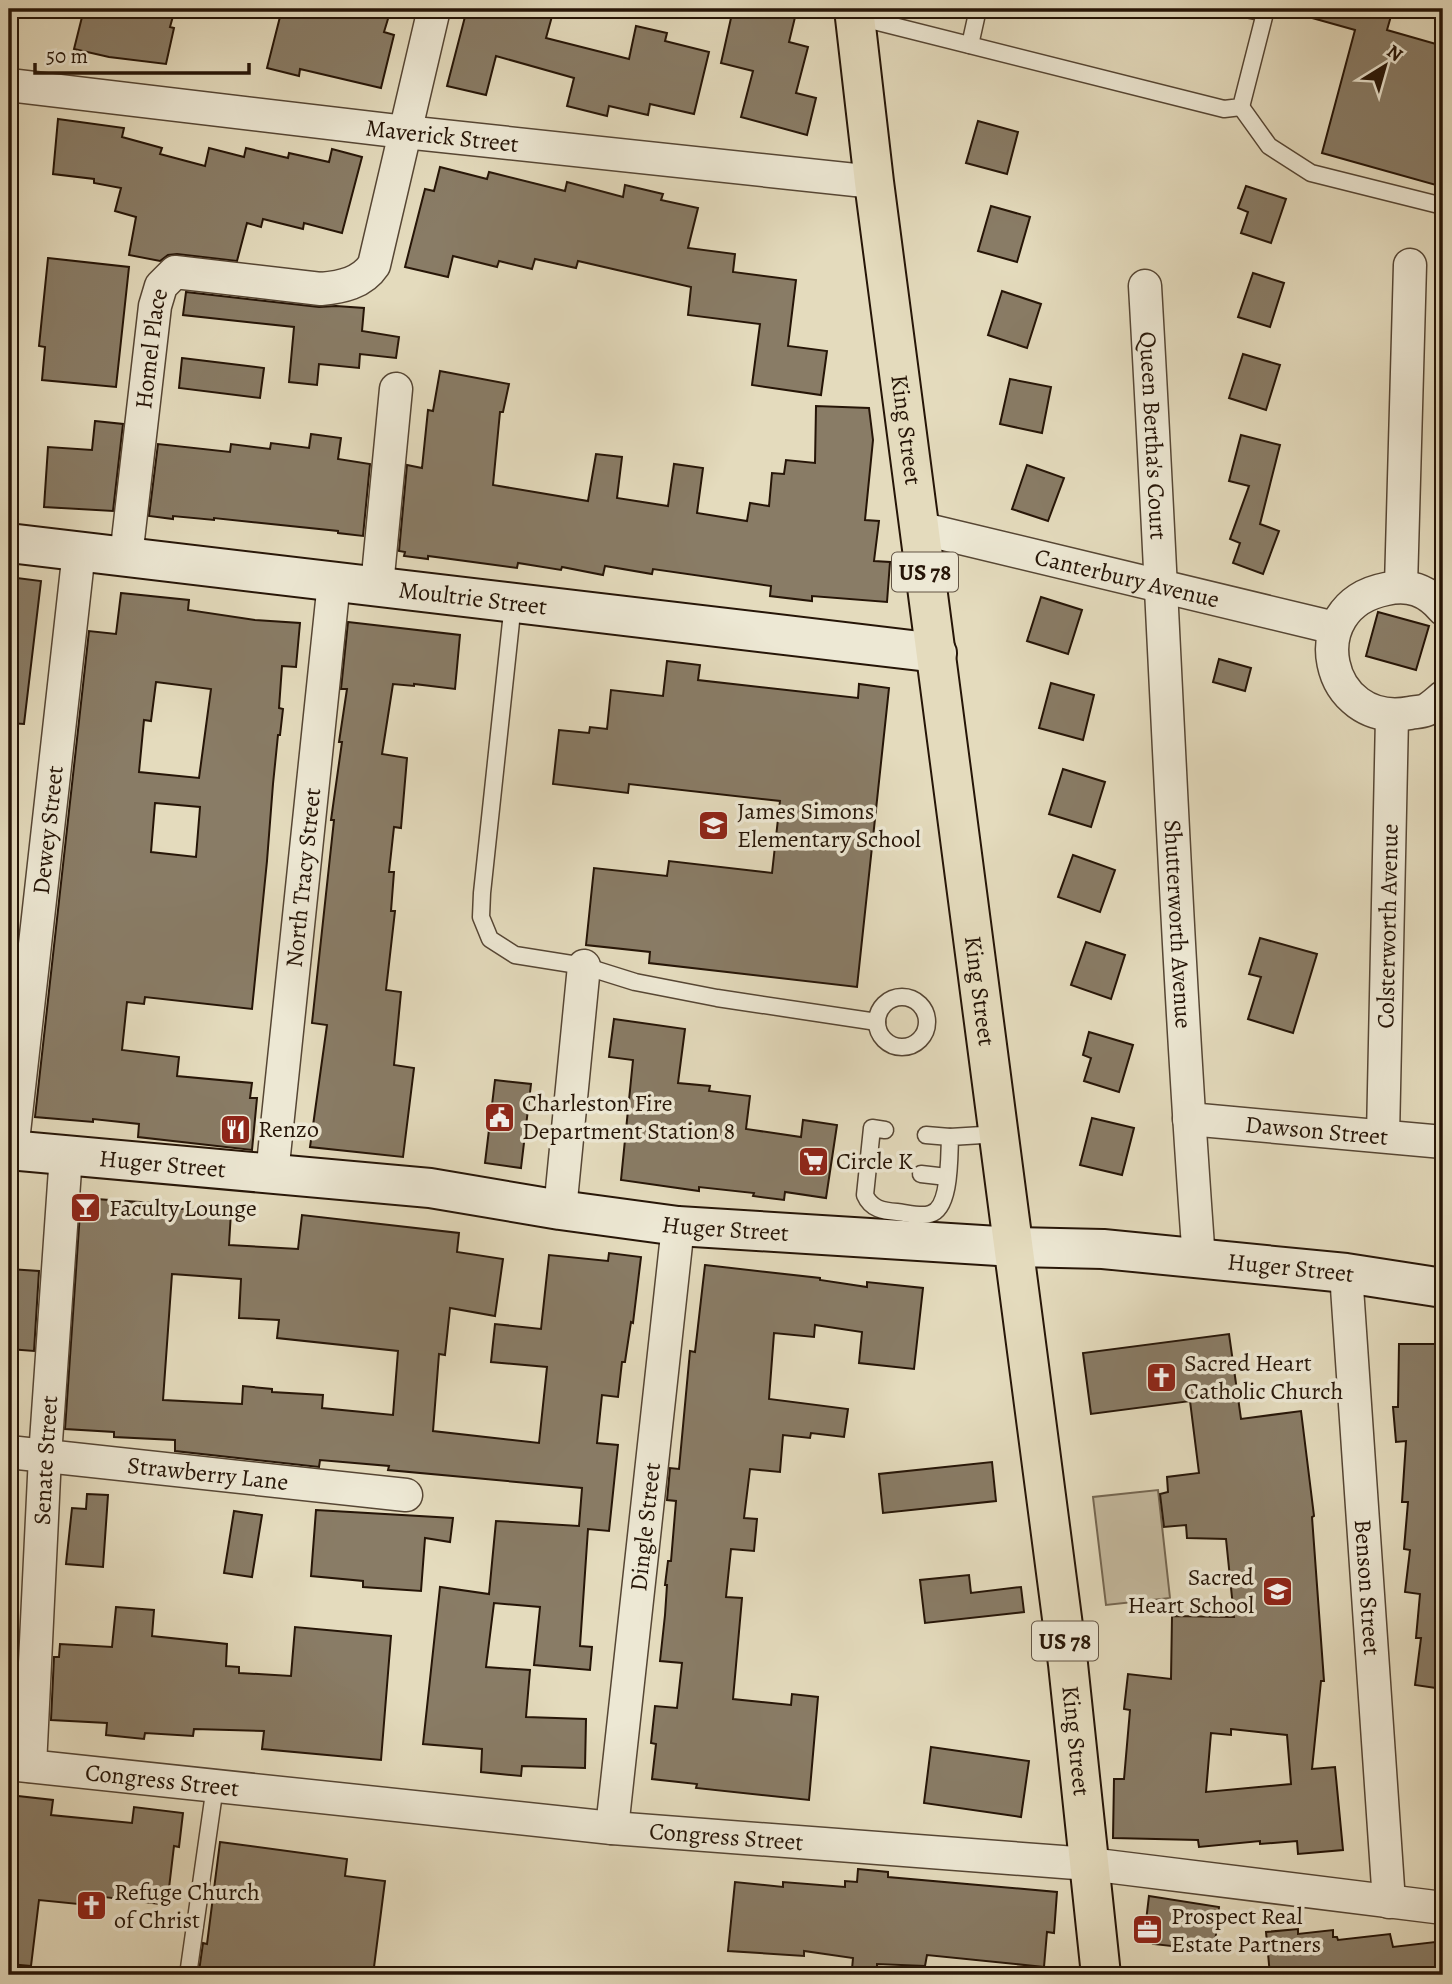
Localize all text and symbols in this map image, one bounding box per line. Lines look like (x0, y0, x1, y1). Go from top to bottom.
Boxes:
scale bar (35, 32, 248, 76)
north arrow (1350, 32, 1420, 102)
text: N (1381, 39, 1408, 68)
text: 50 m (46, 42, 88, 70)
street label: Maverick Street (364, 111, 520, 160)
street label: Homel Place (127, 284, 176, 411)
street label: Queen Bertha's Court (1132, 331, 1175, 541)
street label: King Street (883, 373, 929, 487)
street label: Canterbury Avenue (1031, 540, 1223, 616)
road number: US 78 (892, 552, 958, 592)
street label: Moultrie Street (397, 573, 549, 623)
street label: Dewey Street (25, 764, 71, 896)
street label: North Tracy Street (278, 786, 328, 969)
place label: James Simons Elementary School (737, 795, 921, 855)
school or university icon: James Simons Elementary School (697, 808, 731, 842)
street label: Shutterworth Avenue (1156, 819, 1200, 1030)
street label: Colsterworth Avenue (1369, 823, 1406, 1029)
street label: King Street (957, 934, 1003, 1048)
place label: Charleston Fire Department Station 8 (522, 1087, 735, 1147)
public building icon: Charleston Fire Department Station 8 (482, 1100, 516, 1134)
street label: Dawson Street (1244, 1108, 1389, 1153)
restaurant icon: Renzo (218, 1112, 252, 1146)
place label: Renzo (258, 1113, 319, 1145)
street label: Huger Street (98, 1142, 227, 1185)
supermarket icon: Circle K (796, 1144, 830, 1178)
place label: Circle K (836, 1145, 913, 1177)
bar icon: Faculty Lounge (69, 1191, 103, 1225)
place label: Faculty Lounge (109, 1192, 257, 1224)
street label: Huger Street (660, 1208, 790, 1249)
street label: Huger Street (1226, 1245, 1356, 1290)
place label: Sacred Heart Catholic Church (1184, 1347, 1343, 1407)
church icon: Sacred Heart Catholic Church (1144, 1360, 1178, 1394)
street label: Senate Street (26, 1394, 65, 1526)
street label: Strawberry Lane (126, 1449, 290, 1498)
street label: Dingle Street (622, 1461, 668, 1593)
street label: Benson Street (1347, 1518, 1388, 1657)
place label: Sacred Heart School (1128, 1561, 1254, 1621)
school or university icon: Sacred Heart School (1260, 1574, 1294, 1608)
road number: US 78 (1032, 1622, 1098, 1660)
street label: King Street (1054, 1684, 1098, 1798)
street label: Congress Street (84, 1756, 241, 1804)
street label: Congress Street (648, 1815, 805, 1858)
place label: Refuge Church of Christ (114, 1876, 260, 1936)
church icon: Refuge Church of Christ (74, 1889, 108, 1923)
place label: Prospect Real Estate Partners (1171, 1900, 1321, 1960)
office icon: Prospect Real Estate Partners (1131, 1913, 1165, 1947)

